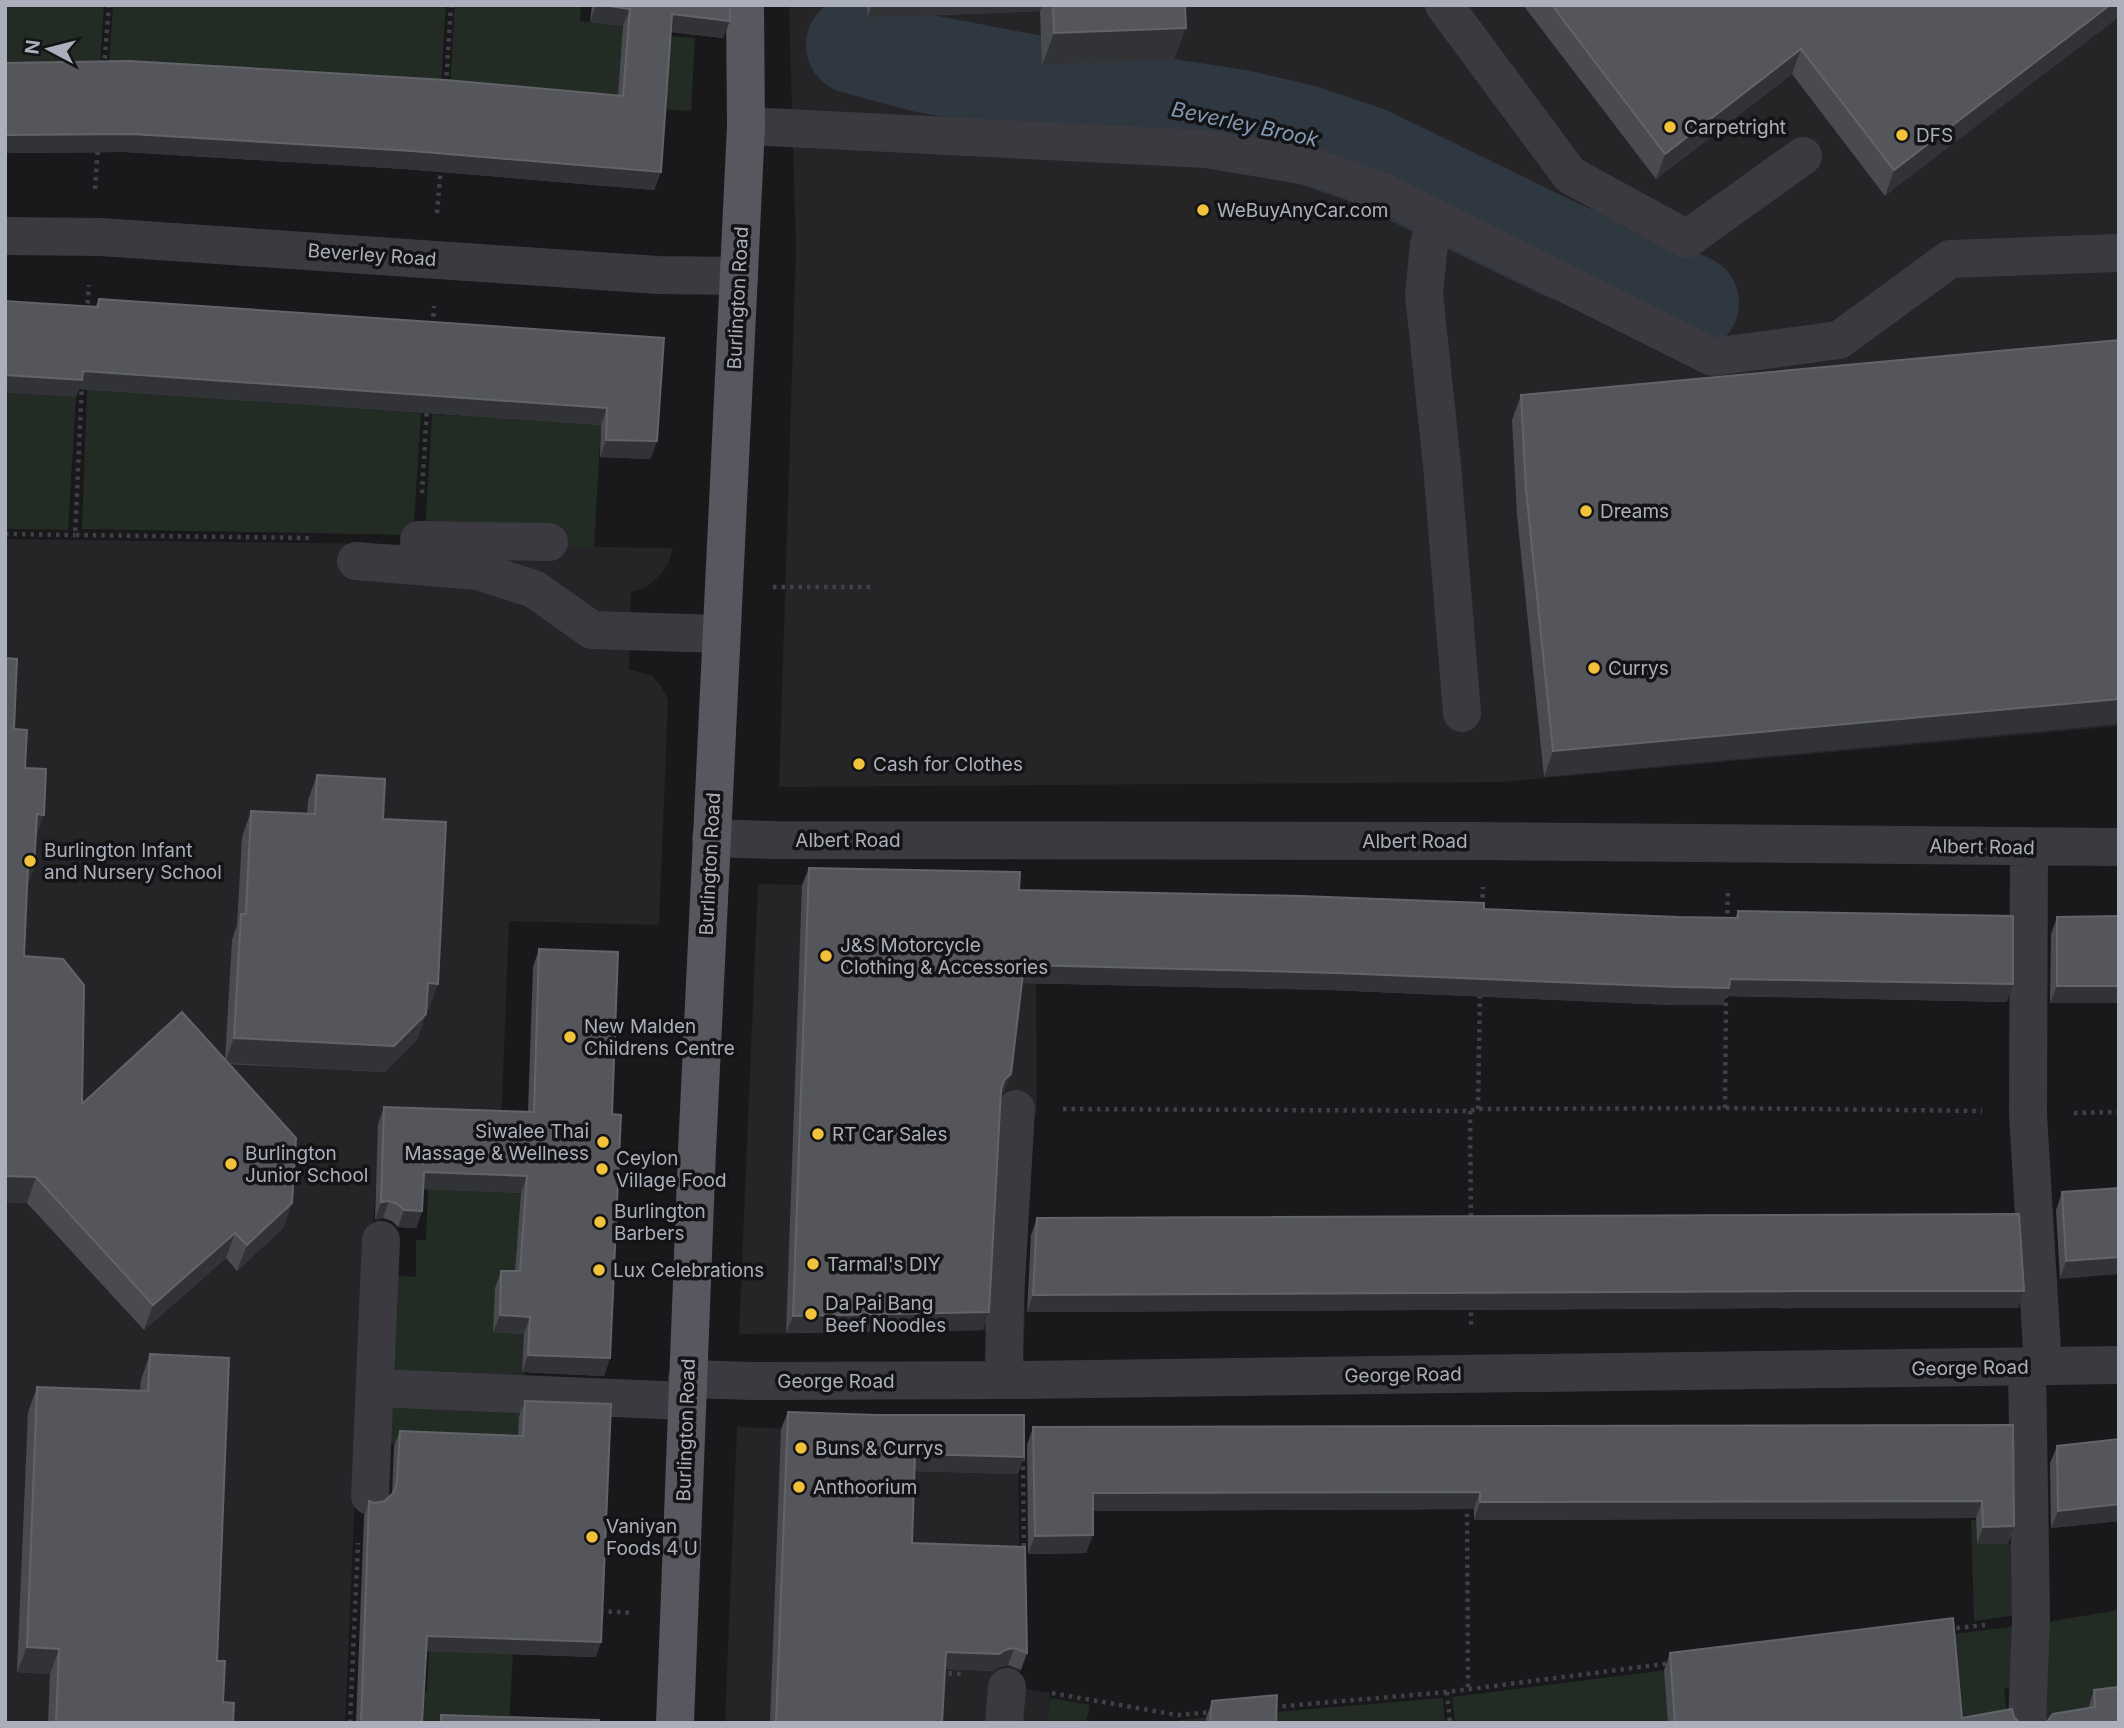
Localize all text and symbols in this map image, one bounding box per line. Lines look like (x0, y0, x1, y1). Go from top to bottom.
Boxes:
north arrow (14, 14, 84, 84)
text: N (20, 38, 45, 56)
water label: Beverley Brook (1169, 96, 1321, 152)
place label: Carpetright (1684, 116, 1786, 139)
marker: Carpetright (1662, 119, 1678, 135)
place label: DFS (1916, 124, 1953, 147)
marker: DFS (1894, 127, 1910, 143)
place label: WeBuyAnyCar.com (1217, 199, 1389, 222)
marker: WeBuyAnyCar.com (1195, 202, 1211, 218)
street label: Burlington Road (723, 226, 753, 370)
street label: Beverley Road (307, 239, 437, 271)
place label: Dreams (1600, 500, 1669, 523)
marker: Dreams (1578, 503, 1594, 519)
place label: Currys (1608, 657, 1669, 680)
marker: Currys (1586, 660, 1602, 676)
place label: Cash for Clothes (873, 753, 1023, 776)
marker: Cash for Clothes (851, 756, 867, 772)
street label: Burlington Road (695, 792, 725, 936)
street label: Albert Road (795, 829, 901, 852)
street label: Albert Road (1362, 830, 1468, 853)
street label: Albert Road (1929, 835, 2035, 859)
place label: Burlington Infant and Nursery School (44, 839, 222, 884)
marker: Burlington Infant and Nursery School (22, 853, 38, 869)
place label: J&S Motorcycle Clothing & Accessories (840, 934, 1048, 979)
marker: J&S Motorcycle Clothing & Accessories (818, 948, 834, 964)
place label: New Malden Childrens Centre (584, 1015, 735, 1060)
marker: New Malden Childrens Centre (562, 1029, 578, 1045)
place label: Siwalee Thai Massage & Wellness (404, 1120, 589, 1165)
place label: RT Car Sales (832, 1123, 947, 1146)
marker: RT Car Sales (810, 1126, 826, 1142)
marker: Siwalee Thai Massage & Wellness (595, 1134, 611, 1150)
place label: Burlington Junior School (245, 1142, 368, 1187)
place label: Ceylon Village Food (616, 1147, 727, 1192)
marker: Burlington Junior School (223, 1156, 239, 1172)
marker: Ceylon Village Food (594, 1161, 610, 1177)
place label: Burlington Barbers (614, 1200, 706, 1245)
marker: Burlington Barbers (592, 1214, 608, 1230)
place label: Tarmal's DIY (827, 1253, 941, 1276)
marker: Tarmal's DIY (805, 1256, 821, 1272)
place label: Lux Celebrations (613, 1259, 764, 1282)
marker: Lux Celebrations (591, 1262, 607, 1278)
place label: Da Pai Bang Beef Noodles (825, 1292, 946, 1337)
marker: Da Pai Bang Beef Noodles (803, 1306, 819, 1322)
street label: George Road (1911, 1355, 2029, 1381)
street label: Burlington Road (672, 1358, 700, 1502)
street label: George Road (1344, 1362, 1462, 1388)
street label: George Road (777, 1370, 895, 1393)
place label: Buns & Currys (815, 1437, 944, 1460)
marker: Buns & Currys (793, 1440, 809, 1456)
place label: Anthoorium (813, 1476, 918, 1499)
marker: Anthoorium (791, 1479, 807, 1495)
place label: Vaniyan Foods 4 U (606, 1515, 698, 1560)
marker: Vaniyan Foods 4 U (584, 1529, 600, 1545)

